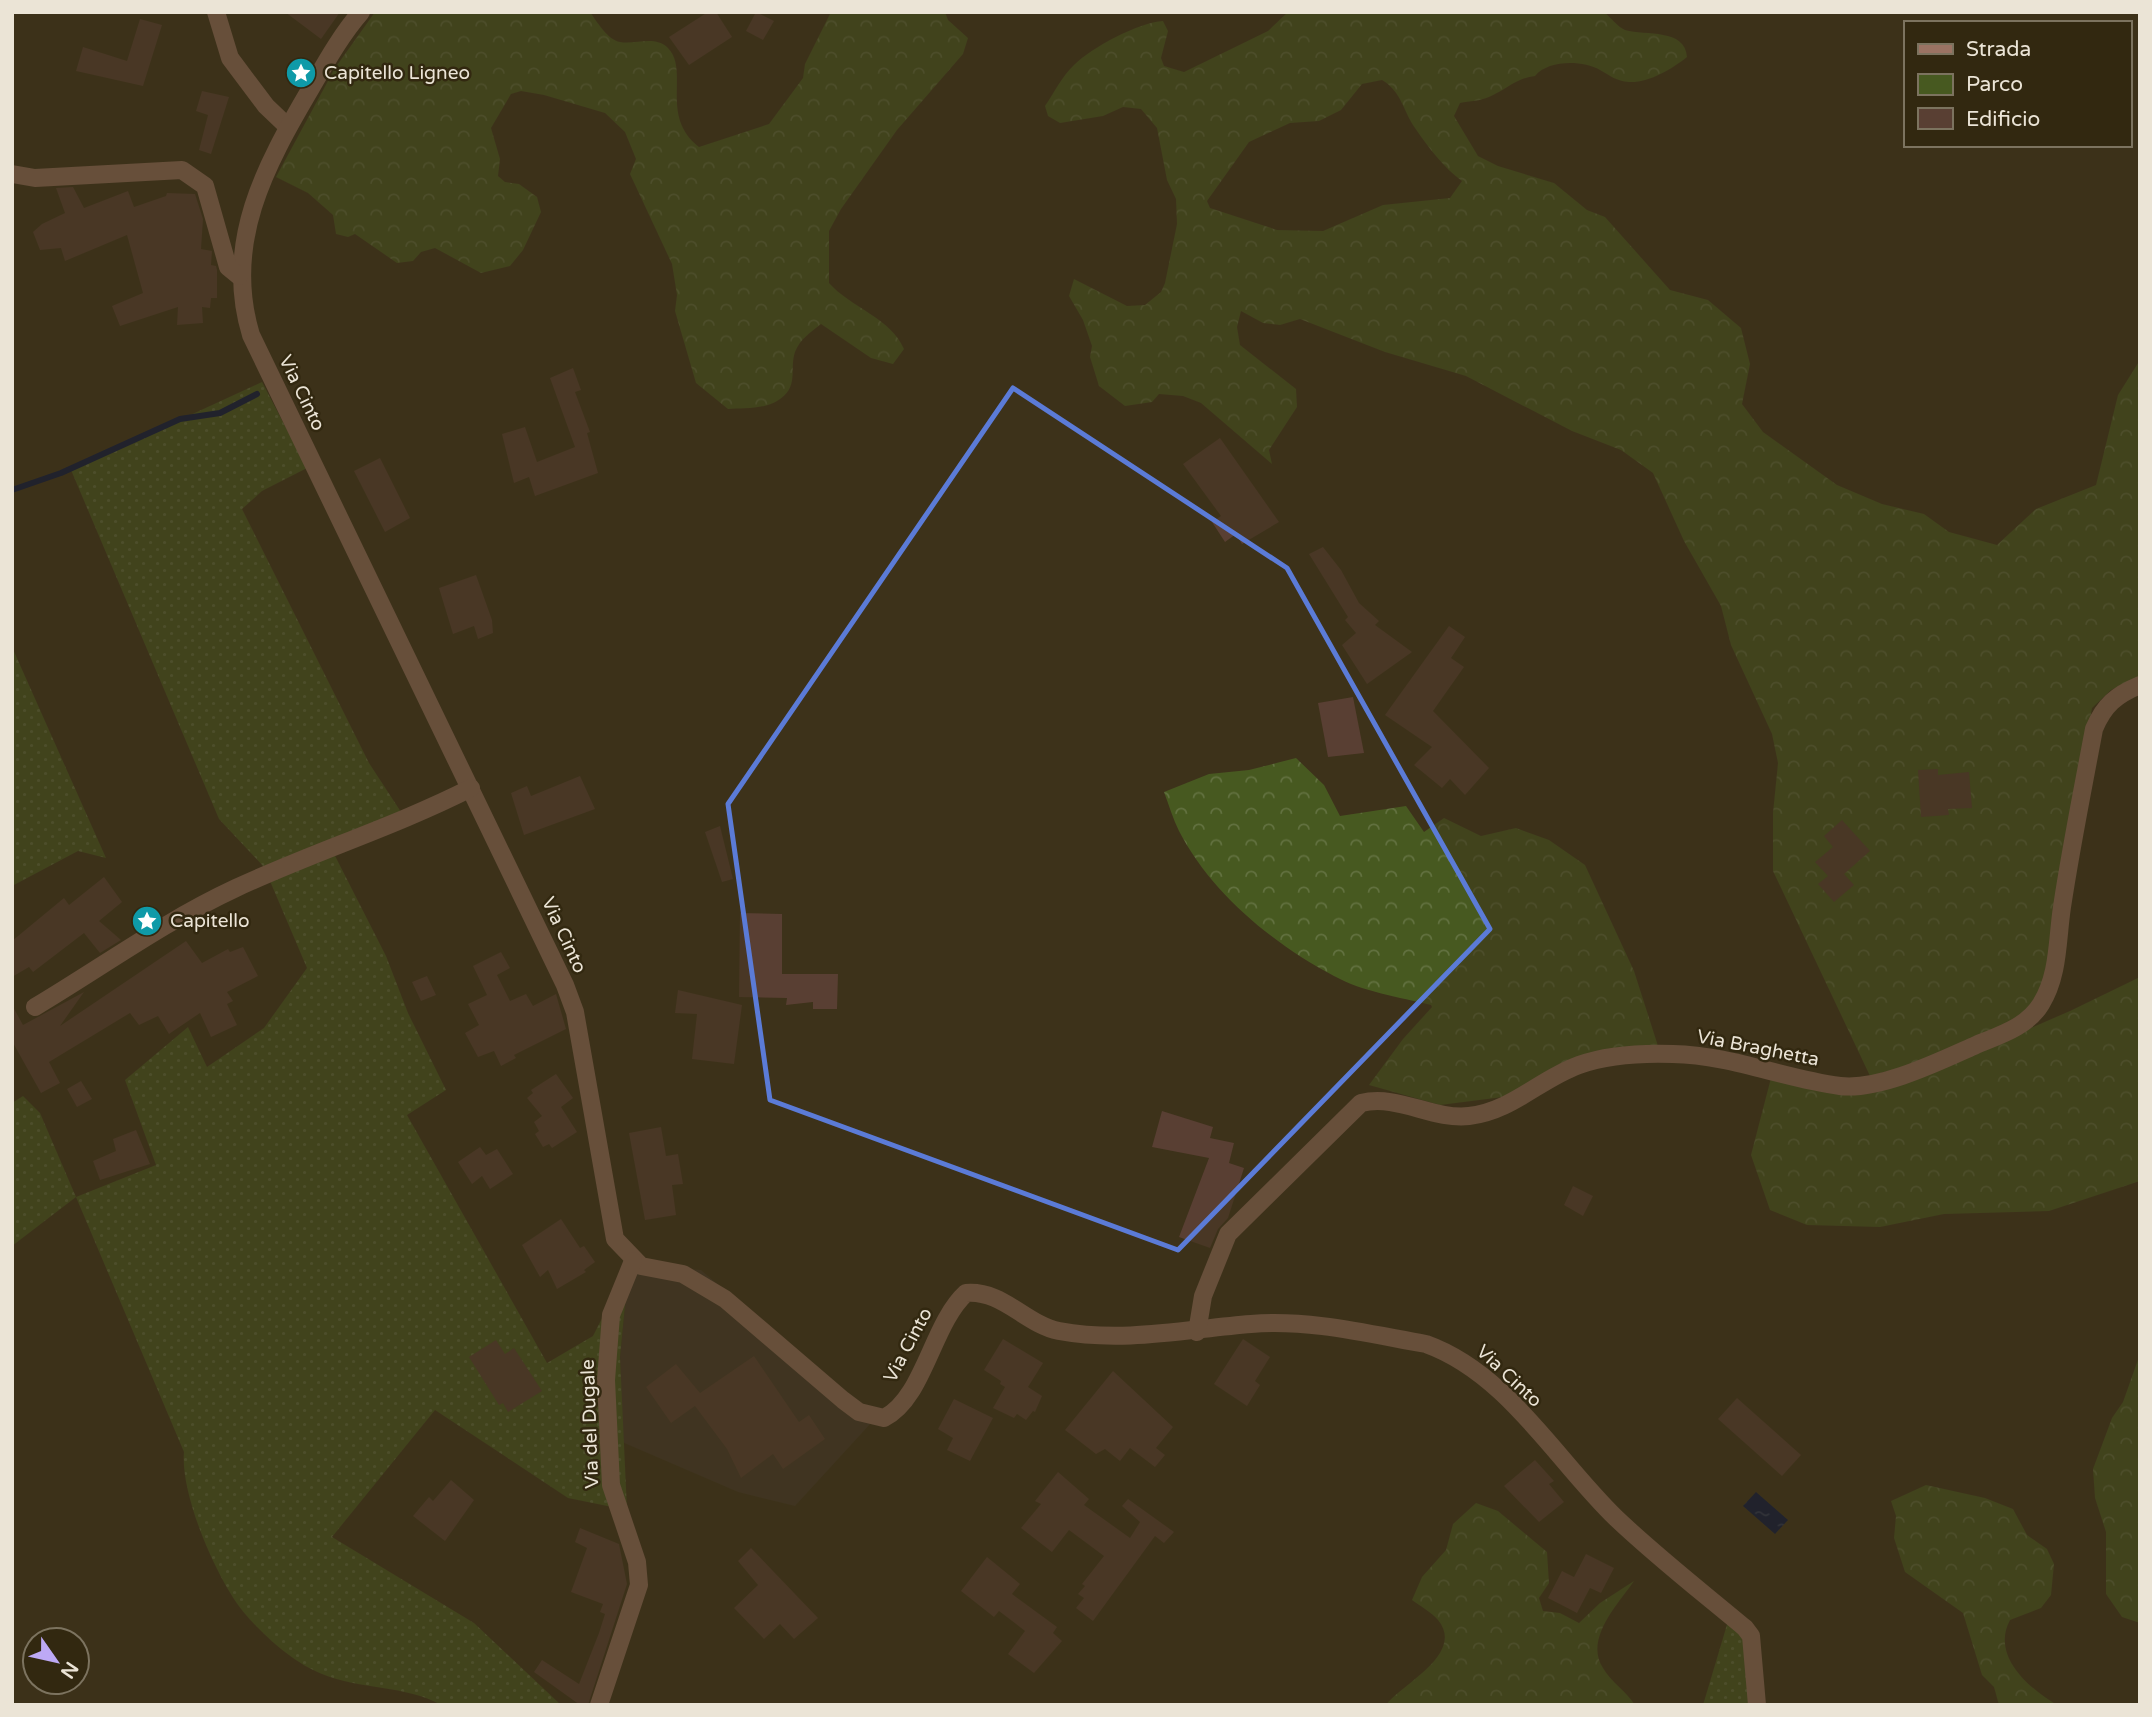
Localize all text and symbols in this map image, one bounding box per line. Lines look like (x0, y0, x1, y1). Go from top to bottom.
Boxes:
legend (1904, 21, 2131, 147)
text: Strada (1966, 37, 2031, 62)
place icon: Capitello Ligneo (284, 56, 318, 90)
place label: Capitello Ligneo (324, 62, 470, 84)
text: Parco (1966, 72, 2023, 97)
text: Edificio (1966, 107, 2040, 132)
street label: Via Cinto (274, 352, 330, 434)
street label: Via Cinto (537, 894, 591, 976)
place icon: Capitello (130, 904, 164, 938)
place label: Capitello (170, 910, 250, 932)
street label: Via Braghetta (1695, 1025, 1821, 1071)
street label: Via Cinto (879, 1304, 937, 1386)
street label: Via Cinto (1472, 1340, 1546, 1412)
street label: Via del Dugale (577, 1359, 603, 1489)
north arrow (21, 1626, 91, 1696)
text: N (56, 1657, 83, 1682)

